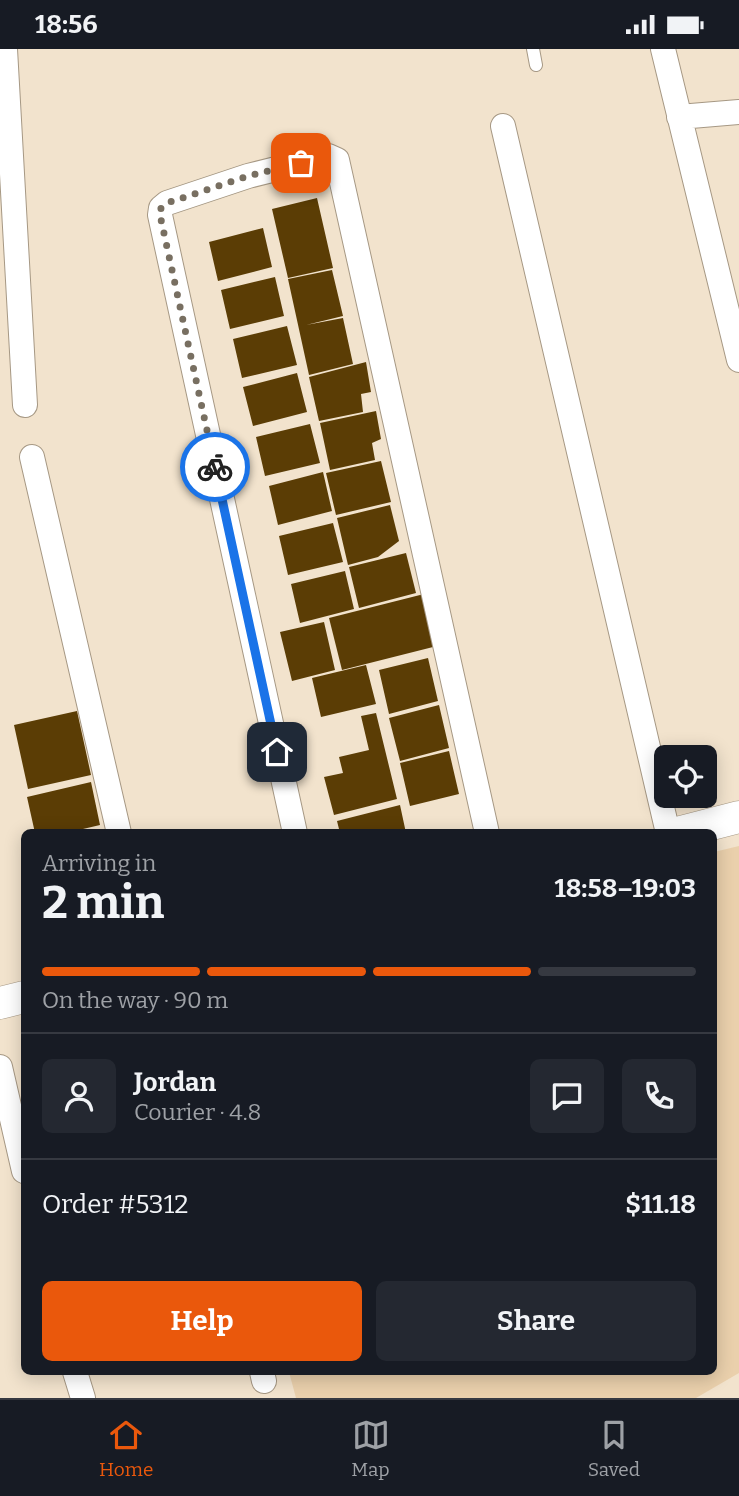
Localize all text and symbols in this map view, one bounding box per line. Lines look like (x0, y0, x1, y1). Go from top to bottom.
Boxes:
text: 18:56 (35, 9, 98, 40)
pin (271, 133, 331, 193)
icon: bag (282, 144, 320, 182)
courier (180, 432, 250, 502)
icon: bike (196, 448, 234, 486)
pin (247, 722, 307, 782)
icon: home (258, 733, 296, 771)
map controls (654, 745, 717, 808)
button: locate (654, 745, 717, 808)
text: Arriving in (42, 849, 156, 877)
text: 18:58–19:03 (554, 873, 696, 904)
text: 2 min (42, 875, 164, 930)
text: On the way · 90 m (42, 986, 228, 1014)
button: person (42, 1059, 116, 1133)
button: chat (530, 1059, 604, 1133)
button: phone (622, 1059, 696, 1133)
text: Jordan (134, 1067, 216, 1098)
text: Courier · 4.8 (134, 1098, 261, 1126)
text: Order #5312 (42, 1189, 188, 1220)
text: $11.18 (625, 1189, 696, 1220)
button: Help (42, 1281, 362, 1361)
button: Share (376, 1281, 696, 1361)
tab: Home (99, 1416, 153, 1481)
tab: Map (351, 1416, 390, 1481)
tab: Saved (588, 1416, 640, 1481)

